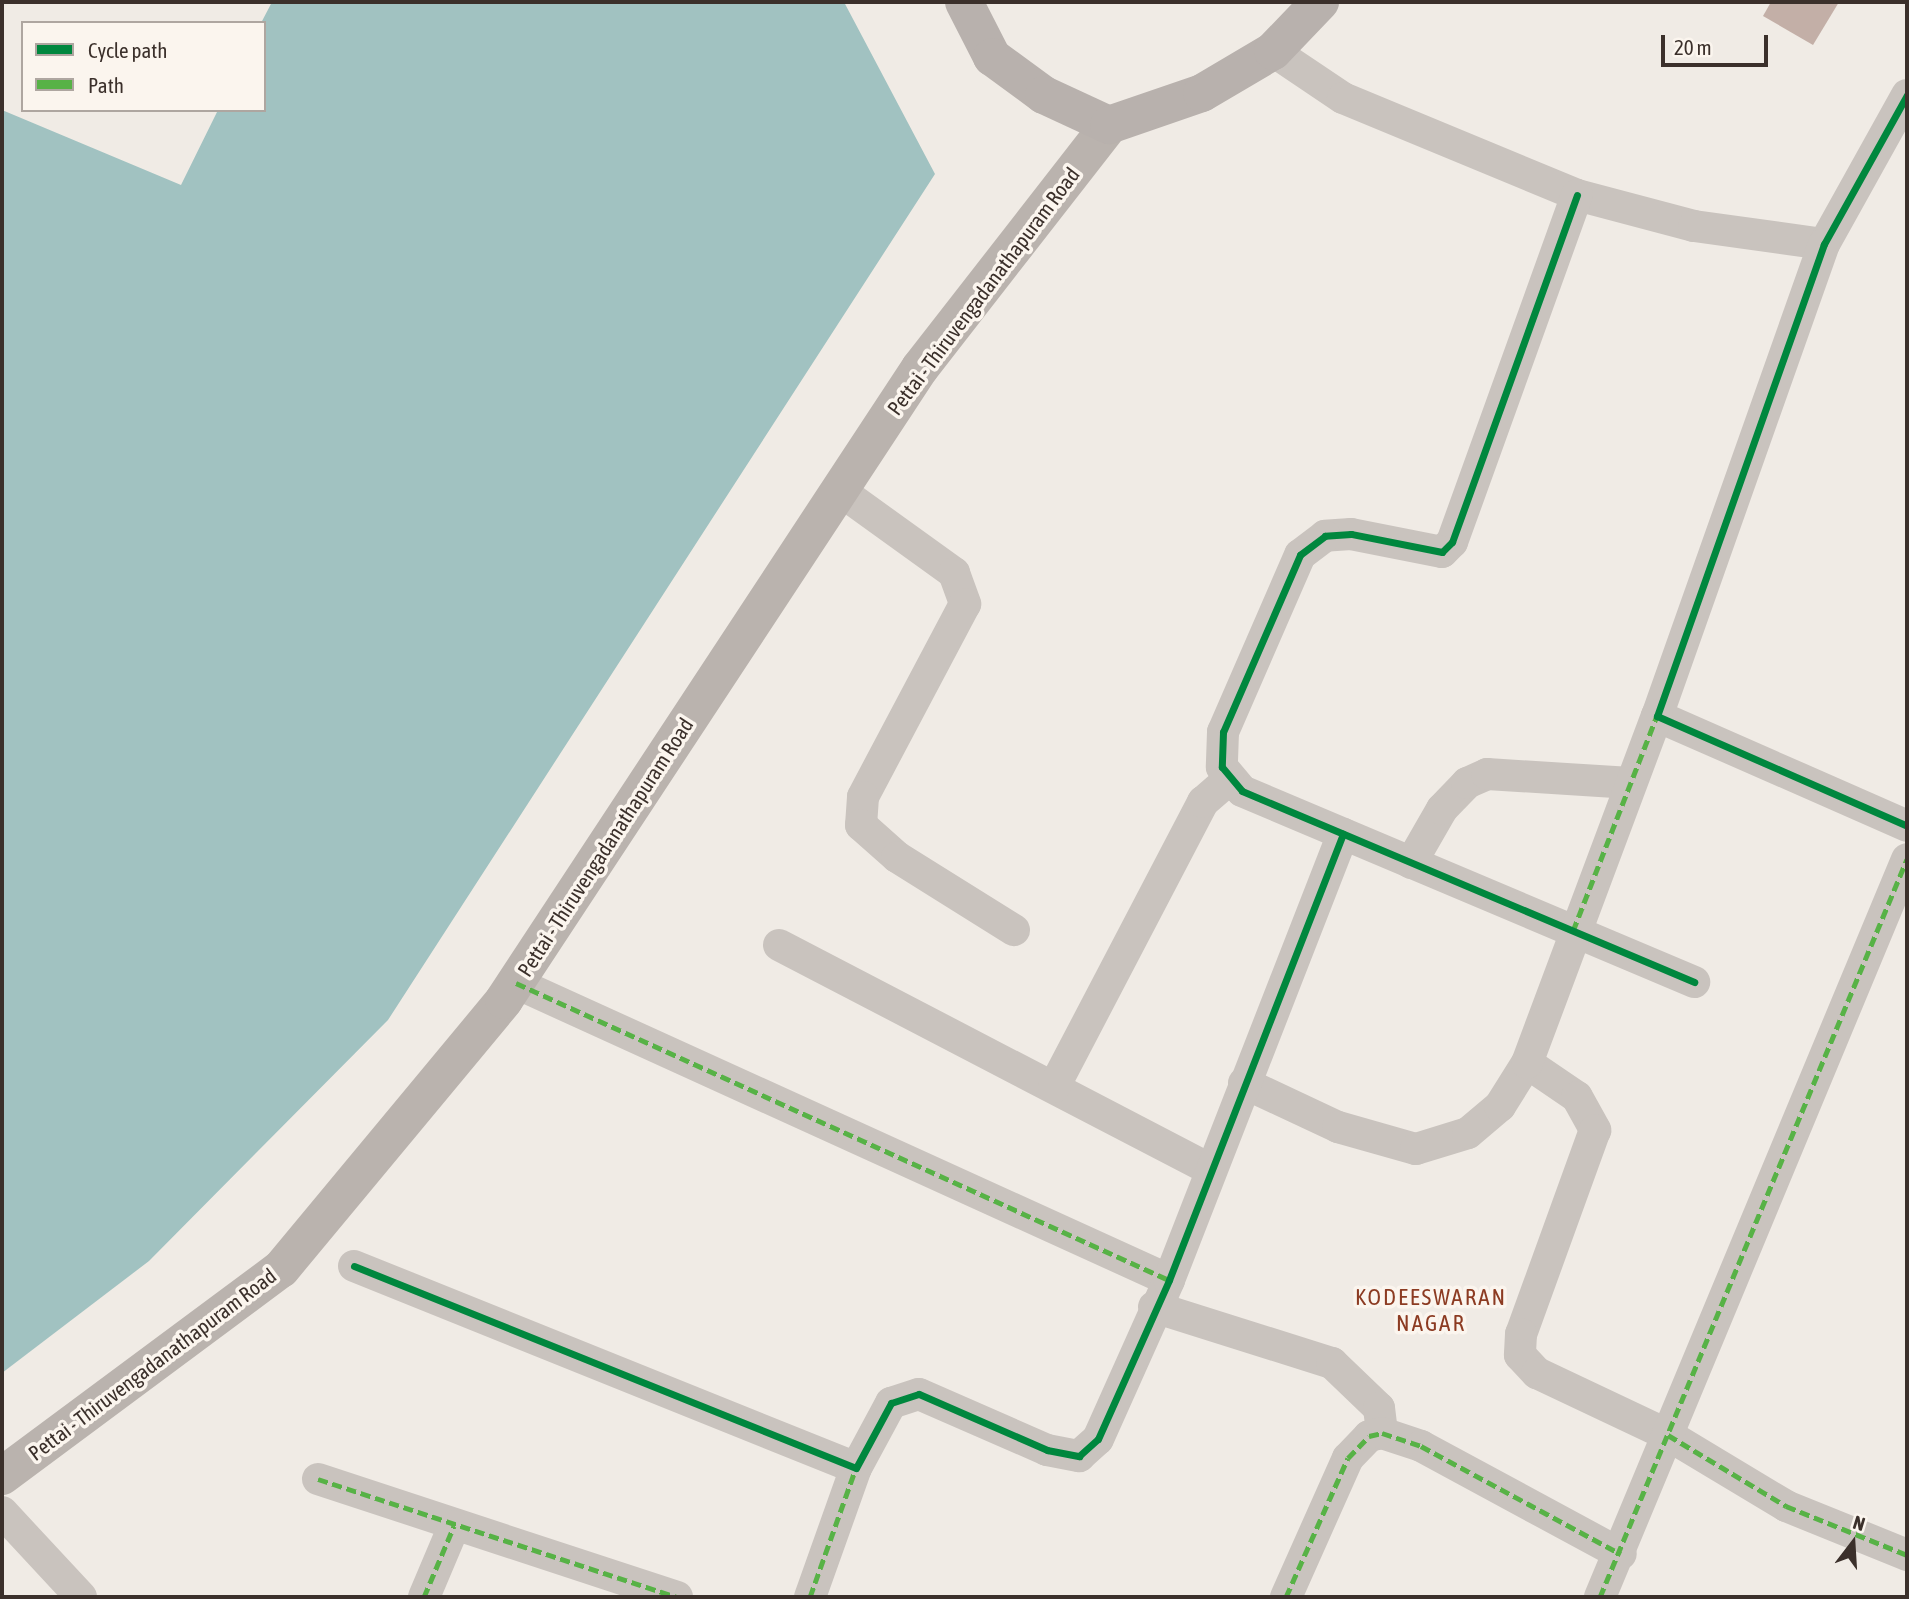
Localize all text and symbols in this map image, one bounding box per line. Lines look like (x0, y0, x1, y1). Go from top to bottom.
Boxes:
legend (21, 21, 266, 112)
scale bar (1664, 21, 1771, 65)
text: 20 m (1674, 35, 1712, 59)
text: Cycle path (88, 38, 167, 62)
text: Path (88, 73, 124, 97)
street label: Pettai - Thiruvengadanathapuram Road (882, 162, 1084, 420)
street label: Pettai - Thiruvengadanathapuram Road (512, 713, 698, 981)
street label: Pettai - Thiruvengadanathapuram Road (23, 1263, 281, 1465)
district label: KODEESWARAN NAGAR (1356, 1283, 1506, 1337)
north arrow (1818, 1508, 1888, 1578)
text: N (1851, 1511, 1868, 1535)

